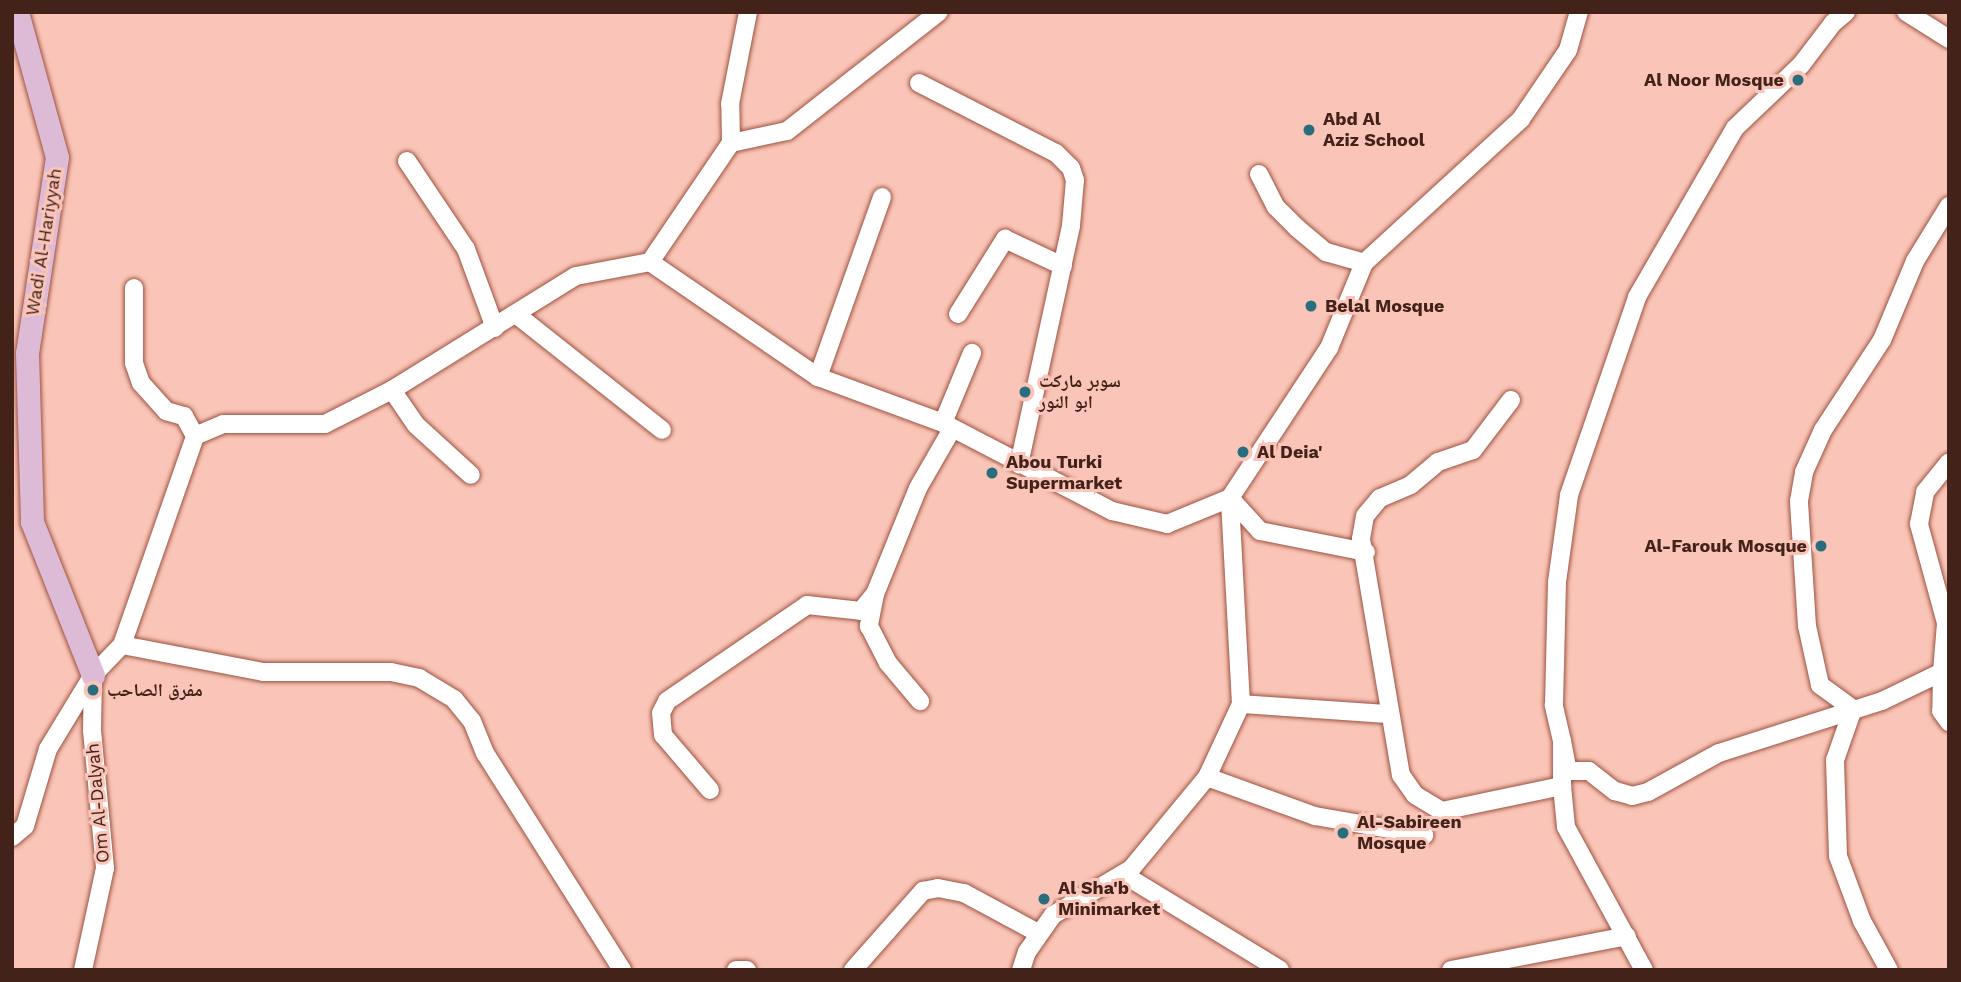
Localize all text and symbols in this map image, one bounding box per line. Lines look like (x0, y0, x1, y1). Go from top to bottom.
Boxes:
place label: Al Noor Mosque (1644, 69, 1784, 91)
marker: Al Noor Mosque (1790, 72, 1806, 88)
place label: Abd Al Aziz School (1323, 109, 1425, 152)
marker: Abd Al Aziz School (1301, 122, 1317, 138)
street label: Wadi Al-Hariyyah (22, 166, 66, 318)
place label: Belal Mosque (1325, 295, 1445, 317)
marker: Belal Mosque (1303, 298, 1319, 314)
place label: سوبر ماركت ابو النور (1039, 371, 1121, 414)
marker: سوبر ماركت ابو النور (1017, 384, 1033, 400)
place label: Al Deia' (1257, 441, 1323, 463)
marker: Al Deia' (1235, 444, 1251, 460)
place label: Abou Turki Supermarket (1006, 452, 1122, 494)
marker: Abou Turki Supermarket (984, 465, 1000, 481)
place label: Al-Farouk Mosque (1644, 535, 1807, 557)
marker: Al-Farouk Mosque (1813, 538, 1829, 554)
place label: مفرق الصاحب (107, 679, 203, 701)
marker: مفرق الصاحب (85, 682, 101, 698)
street label: Om Al-Dalyah (82, 742, 114, 864)
place label: Al-Sabireen Mosque (1357, 812, 1462, 854)
marker: Al-Sabireen Mosque (1335, 825, 1351, 841)
place label: Al Sha'b Minimarket (1058, 878, 1160, 920)
marker: Al Sha'b Minimarket (1036, 891, 1052, 907)

